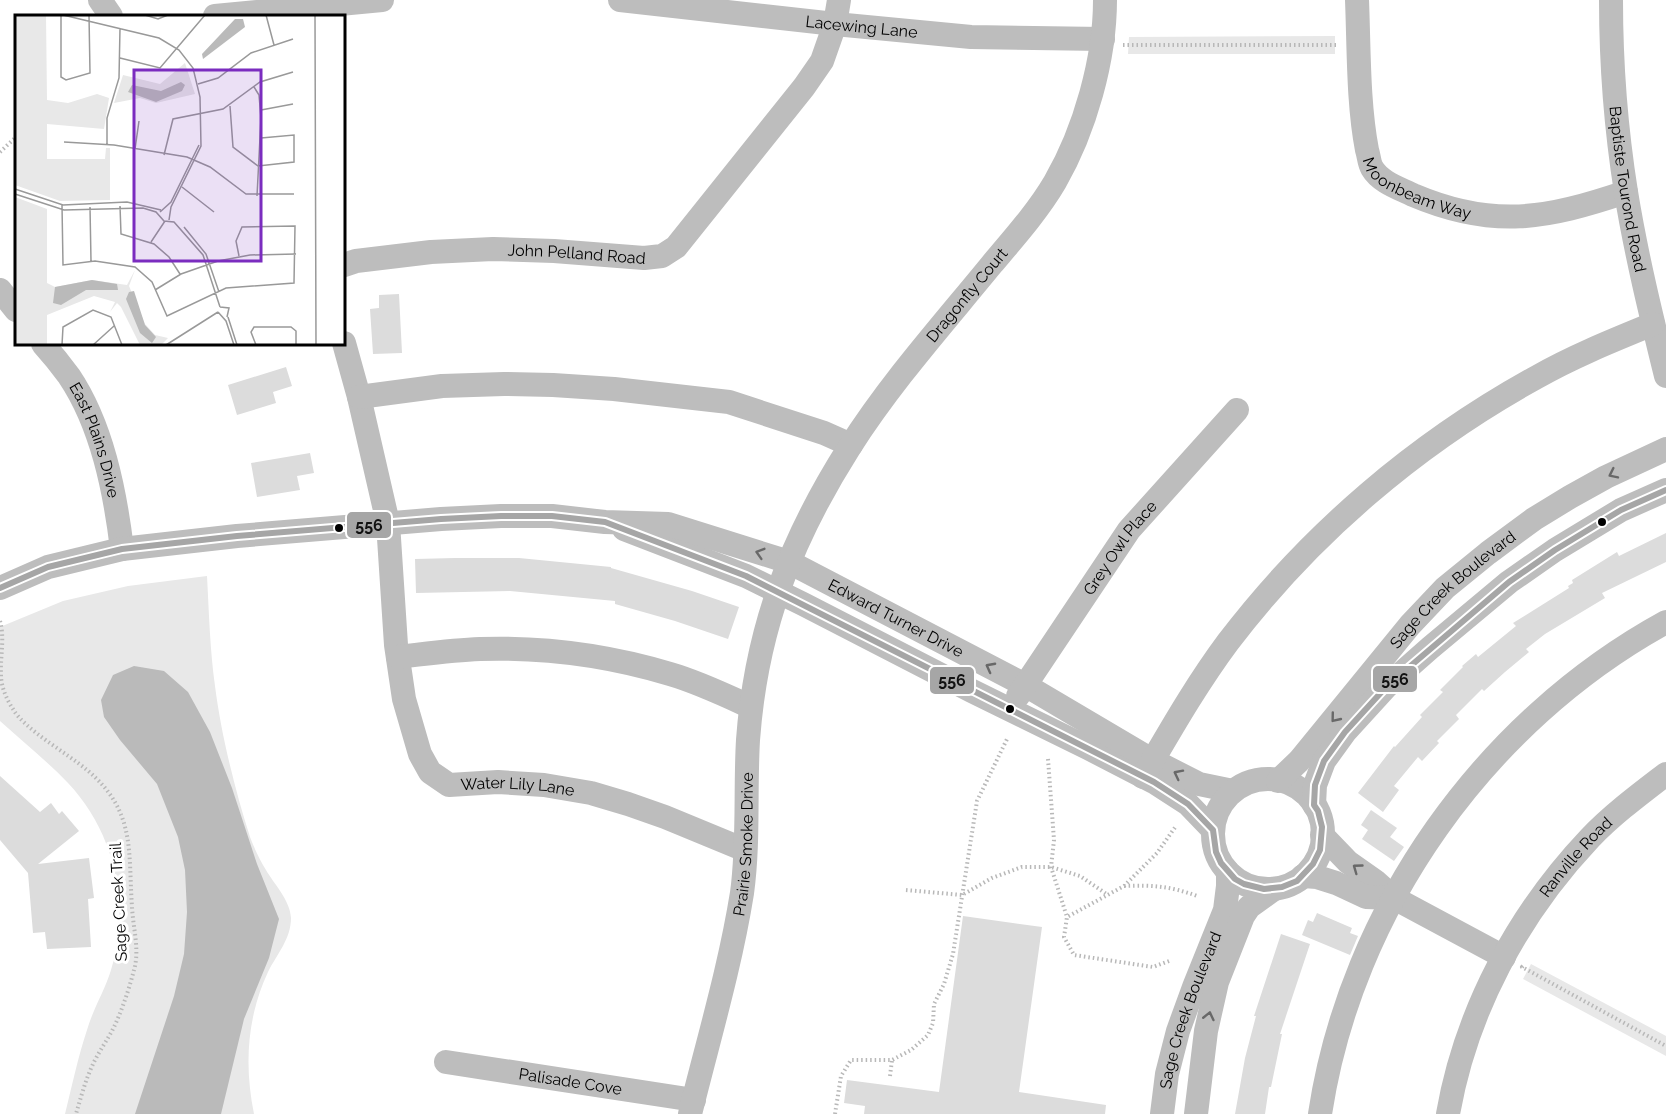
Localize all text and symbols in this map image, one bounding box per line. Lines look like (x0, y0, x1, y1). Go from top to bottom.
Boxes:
street label: Lacewing Lane (804, 12, 918, 42)
inset map (15, 15, 345, 345)
street label: Baptiste Tourond Road (1606, 105, 1650, 274)
street label: Moonbeam Way (1359, 155, 1473, 223)
street label: John Pelland Road (507, 240, 646, 268)
street label: Dragonfly Court (922, 244, 1012, 346)
street label: East Plains Drive (65, 379, 123, 500)
one-way arrow (1608, 467, 1619, 479)
street label: Grey Owl Place (1079, 497, 1161, 599)
line badge: 556 (346, 511, 392, 539)
text: 556 (355, 516, 383, 535)
unlabelled marker (1596, 516, 1608, 528)
unlabelled marker (333, 522, 345, 534)
street label: Sage Creek Boulevard (1386, 527, 1519, 652)
one-way arrow (755, 548, 766, 560)
street label: Edward Turner Drive (825, 575, 967, 661)
one-way arrow (986, 663, 997, 674)
line badge: 556 (1372, 665, 1418, 693)
line badge: 556 (929, 666, 975, 695)
text: 556 (1381, 670, 1409, 689)
text: 556 (938, 671, 966, 690)
unlabelled marker (1004, 703, 1016, 715)
one-way arrow (1331, 711, 1342, 722)
one-way arrow (1174, 770, 1185, 781)
street label: Prairie Smoke Drive (729, 772, 757, 918)
street label: Water Lily Lane (460, 773, 576, 800)
street label: Ranville Road (1535, 813, 1616, 901)
street label: Sage Creek Trail (106, 841, 131, 962)
one-way arrow (1352, 864, 1363, 875)
street label: Sage Creek Boulevard (1156, 929, 1225, 1090)
one-way arrow (1202, 1012, 1215, 1022)
street label: Palisade Cove (518, 1064, 623, 1099)

